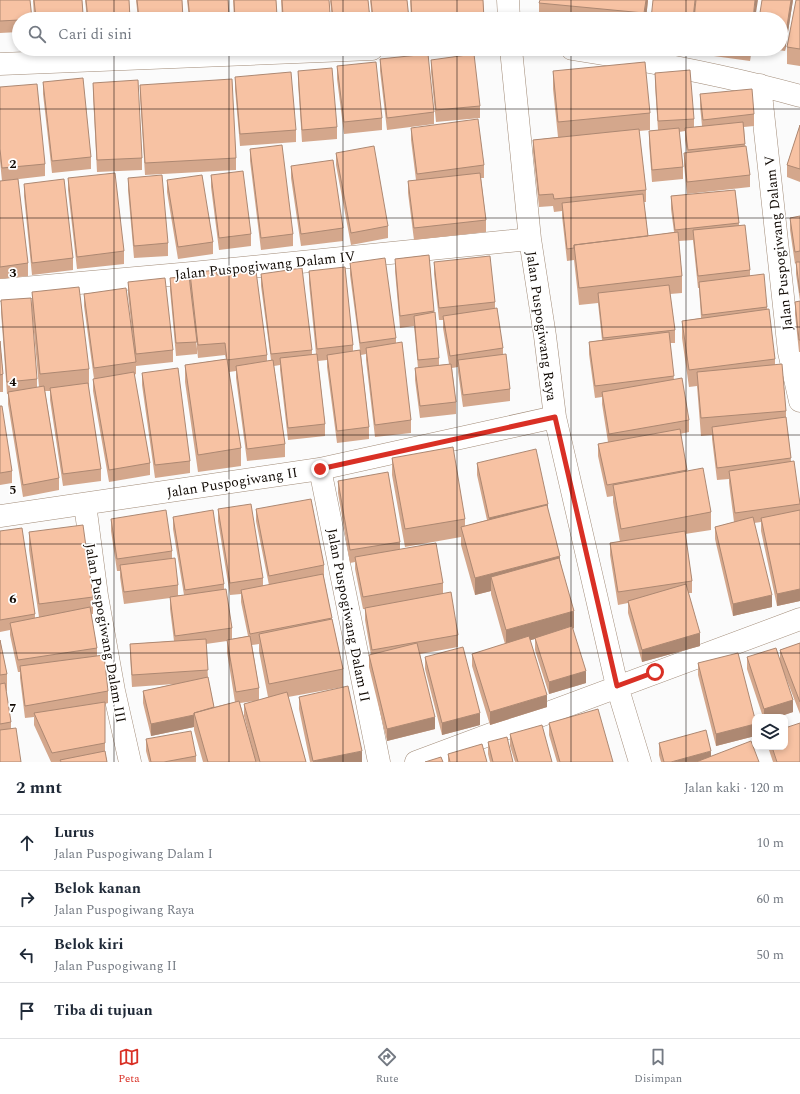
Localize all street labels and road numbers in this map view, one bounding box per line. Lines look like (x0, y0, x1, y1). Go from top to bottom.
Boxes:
street label: Jalan Puspogiwang Dalam V (759, 154, 798, 332)
street label: Jalan Puspogiwang Dalam IV (174, 246, 356, 285)
street label: Jalan Puspogiwang Raya (521, 250, 562, 403)
street label: Jalan Puspogiwang II (165, 462, 299, 503)
street label: Jalan Puspogiwang Dalam II (321, 526, 376, 704)
street label: Jalan Puspogiwang Dalam III (79, 542, 132, 725)

